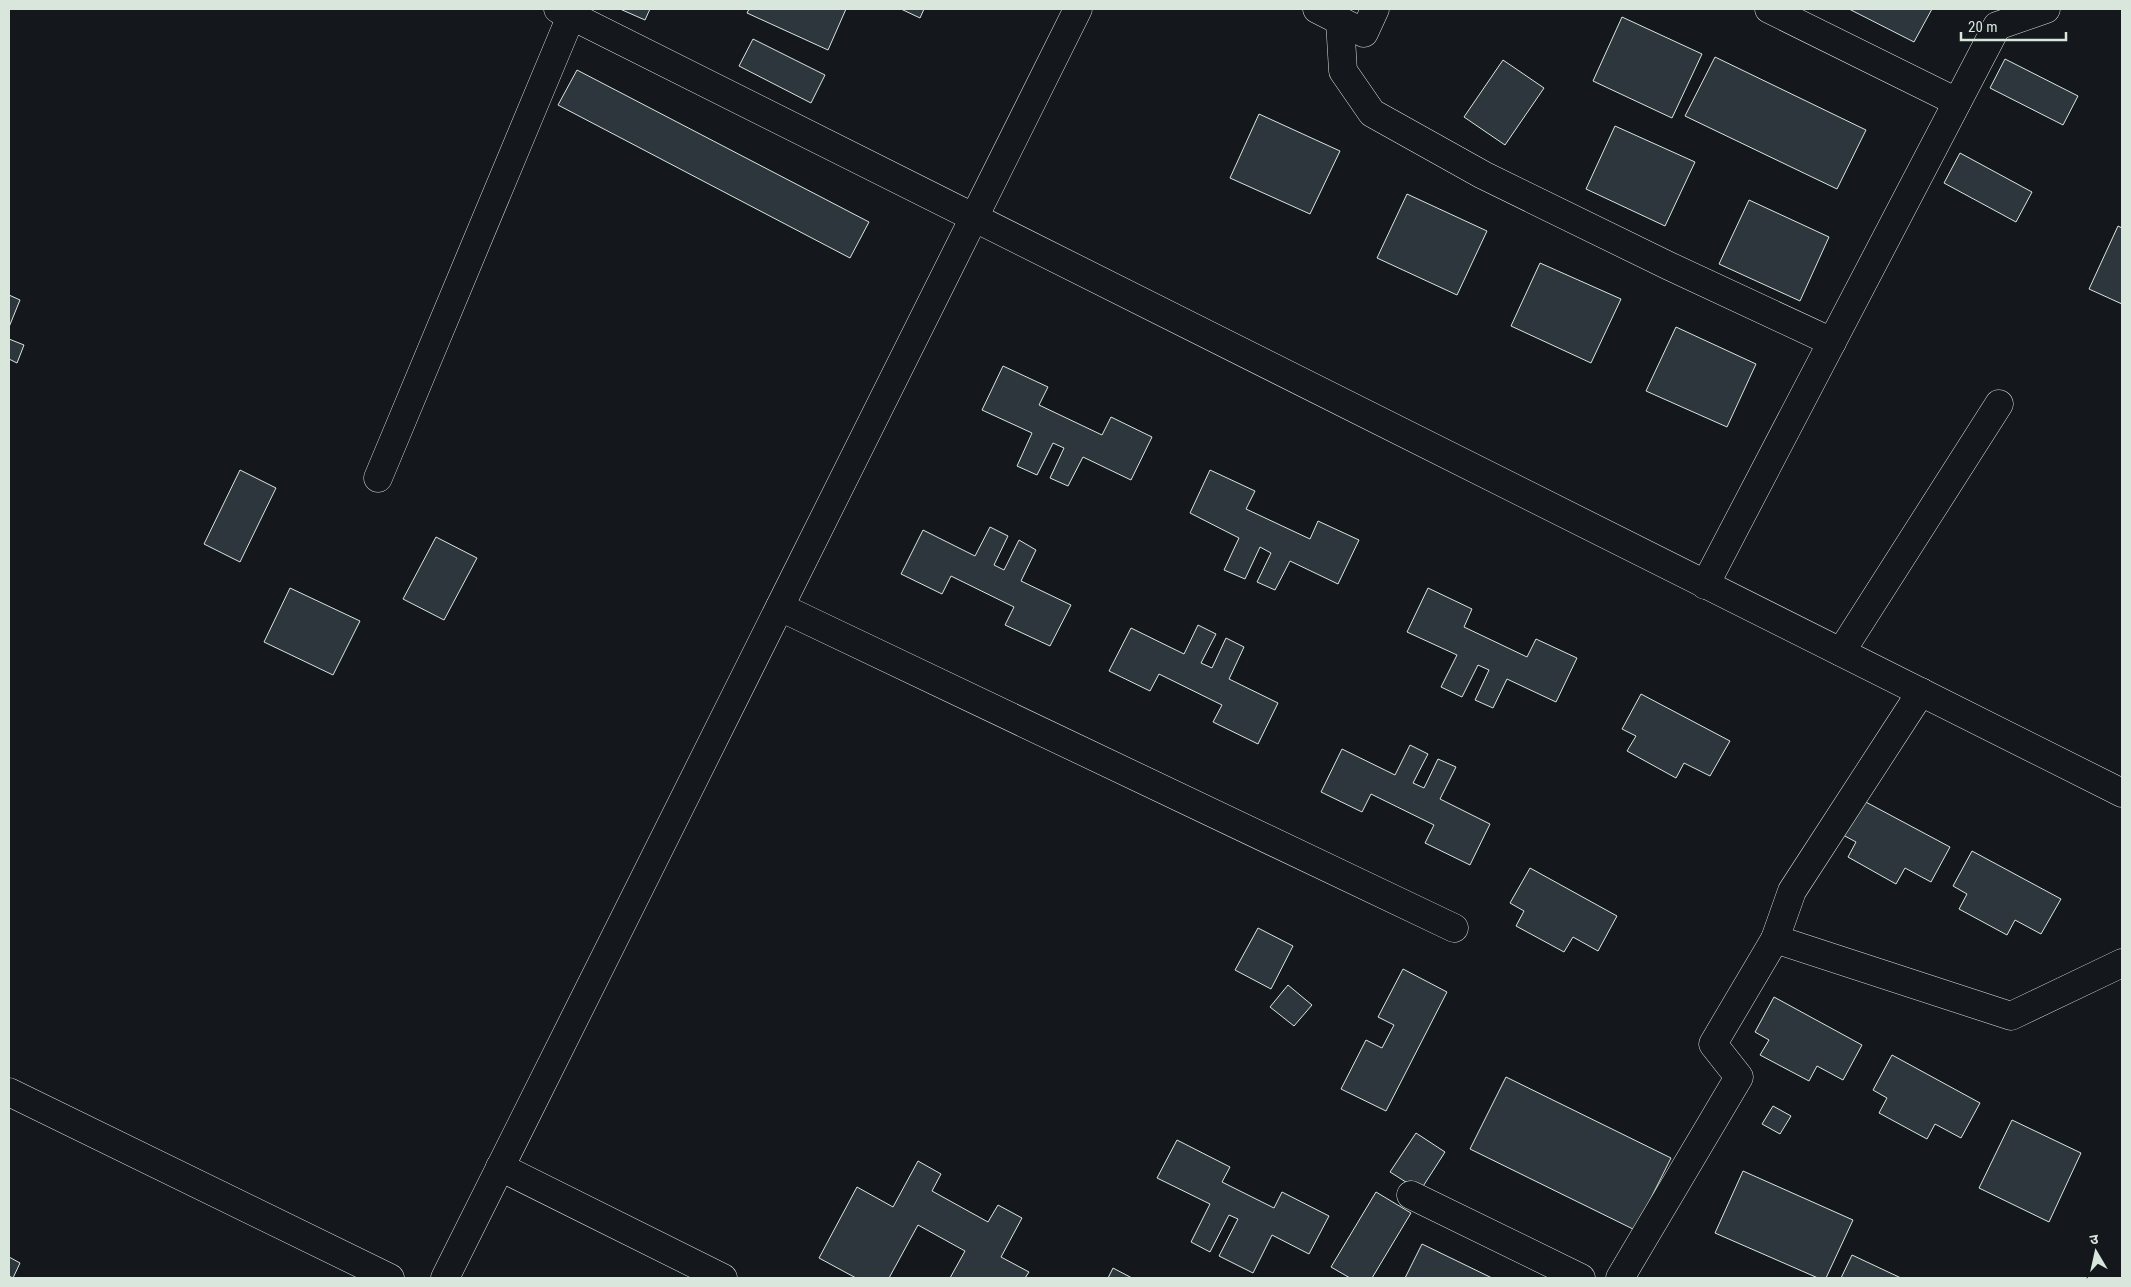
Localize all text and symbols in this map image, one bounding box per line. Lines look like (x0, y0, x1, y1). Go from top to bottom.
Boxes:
scale bar (1961, 10, 2066, 42)
text: 20 m (1968, 18, 1998, 36)
north arrow (2071, 1227, 2121, 1277)
text: उ (2089, 1230, 2100, 1248)

